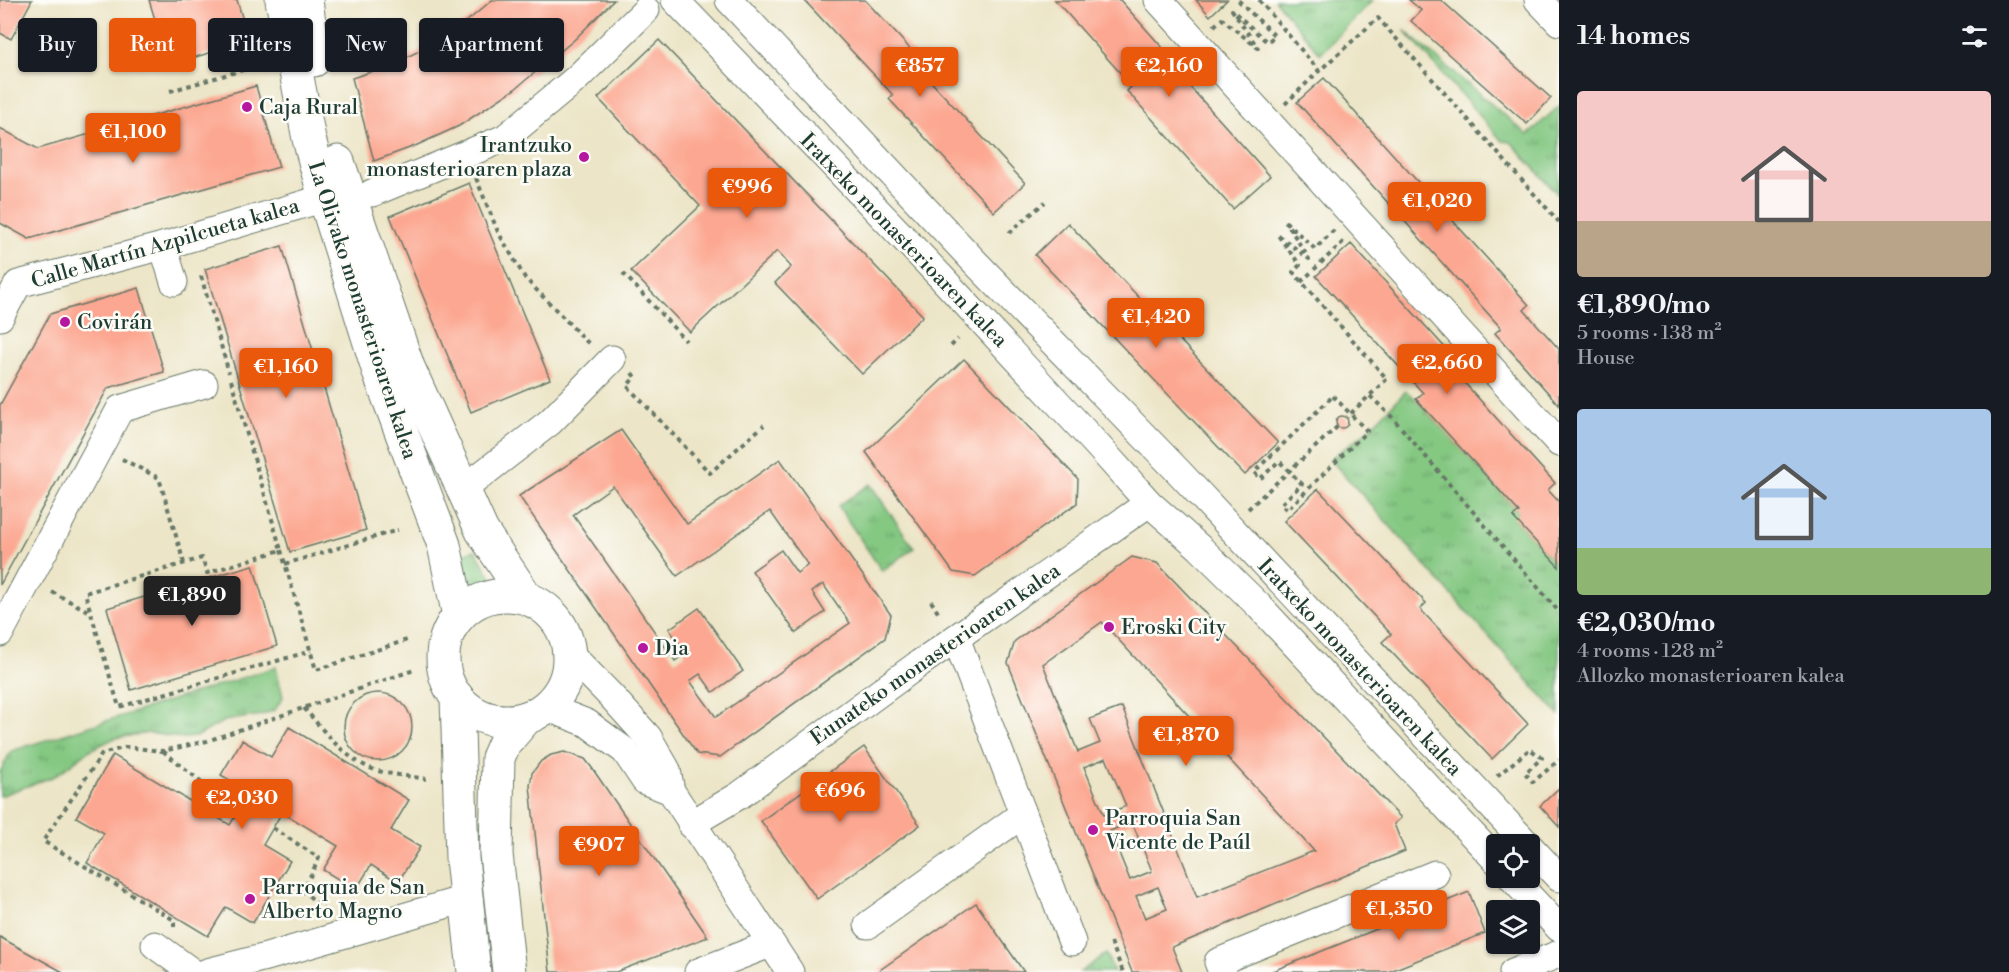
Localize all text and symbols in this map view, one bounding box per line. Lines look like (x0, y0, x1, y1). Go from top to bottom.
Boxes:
chip: Buy (18, 18, 97, 72)
chip: Rent (109, 18, 196, 72)
chip: Filters (208, 18, 313, 72)
chip: New (325, 18, 407, 72)
chip: Apartment (419, 18, 564, 72)
text: 14 homes (1577, 20, 1690, 52)
icon: filters (1958, 20, 1991, 53)
pin: €857 (884, 47, 956, 98)
pin: €2,160 (1120, 47, 1218, 98)
text: €857 (895, 54, 945, 79)
text: €2,160 (1135, 54, 1203, 79)
place label: Caja Rural (259, 95, 358, 121)
marker: Caja Rural (240, 100, 254, 114)
pin: €1,100 (84, 113, 182, 164)
text: €1,100 (99, 120, 167, 145)
street label: Iratxeko monasterioaren kalea (794, 128, 1013, 354)
icon: home (1730, 130, 1838, 238)
place label: Irantzuko monasterioaren plaza (367, 133, 572, 183)
marker: Irantzuko monasterioaren plaza (577, 150, 591, 164)
street label: La Olivako monasterioaren kalea (302, 158, 423, 463)
pin: €996 (711, 168, 783, 219)
text: €996 (722, 175, 772, 200)
pin: €1,020 (1388, 182, 1486, 233)
text: €1,020 (1402, 189, 1472, 214)
street label: Calle Martín Azpilcueta kalea (28, 193, 303, 295)
text: €1,890/mo (1577, 289, 1710, 321)
pin: €1,420 (1107, 298, 1205, 349)
text: €1,420 (1121, 305, 1191, 330)
place label: Covirán (77, 310, 153, 336)
marker: Covirán (58, 315, 72, 329)
text: 5 rooms · 138 m² (1577, 321, 1721, 346)
pin: €2,660 (1398, 344, 1496, 395)
text: House (1577, 346, 1635, 371)
pin: €1,160 (237, 348, 335, 399)
text: €2,660 (1411, 351, 1483, 376)
text: €1,160 (253, 355, 319, 380)
icon: home (1730, 448, 1838, 556)
street label: Iratxeko monasterioaren kalea (1252, 553, 1467, 782)
street label: Eunateko monasterioaren kalea (805, 558, 1066, 751)
pin: €1,890 (143, 576, 241, 627)
text: €1,890 (158, 583, 226, 608)
text: €2,030/mo (1577, 607, 1716, 639)
place label: Eroski City (1121, 615, 1227, 641)
marker: Eroski City (1102, 620, 1116, 634)
place label: Dia (655, 636, 689, 662)
text: 4 rooms · 128 m² (1577, 639, 1723, 664)
marker: Dia (636, 641, 650, 655)
text: Allozko monasterioaren kalea (1577, 664, 1845, 689)
pin: €1,870 (1137, 716, 1235, 767)
text: €1,870 (1152, 723, 1220, 748)
pin: €696 (804, 772, 876, 823)
pin: €2,030 (193, 779, 291, 830)
text: €696 (815, 779, 865, 804)
text: €2,030 (206, 786, 278, 811)
place label: Parroquia San Vicente de Paúl (1104, 806, 1251, 856)
marker: Parroquia San Vicente de Paúl (1086, 823, 1100, 837)
pin: €907 (563, 826, 635, 877)
text: €907 (573, 833, 625, 858)
map controls (1486, 834, 1540, 954)
button: locate (1486, 834, 1540, 888)
place label: Parroquia de San Alberto Magno (261, 875, 425, 925)
pin: €1,350 (1350, 890, 1448, 941)
marker: Parroquia de San Alberto Magno (243, 892, 257, 906)
text: €1,350 (1365, 897, 1433, 922)
button: layers (1486, 900, 1540, 954)

